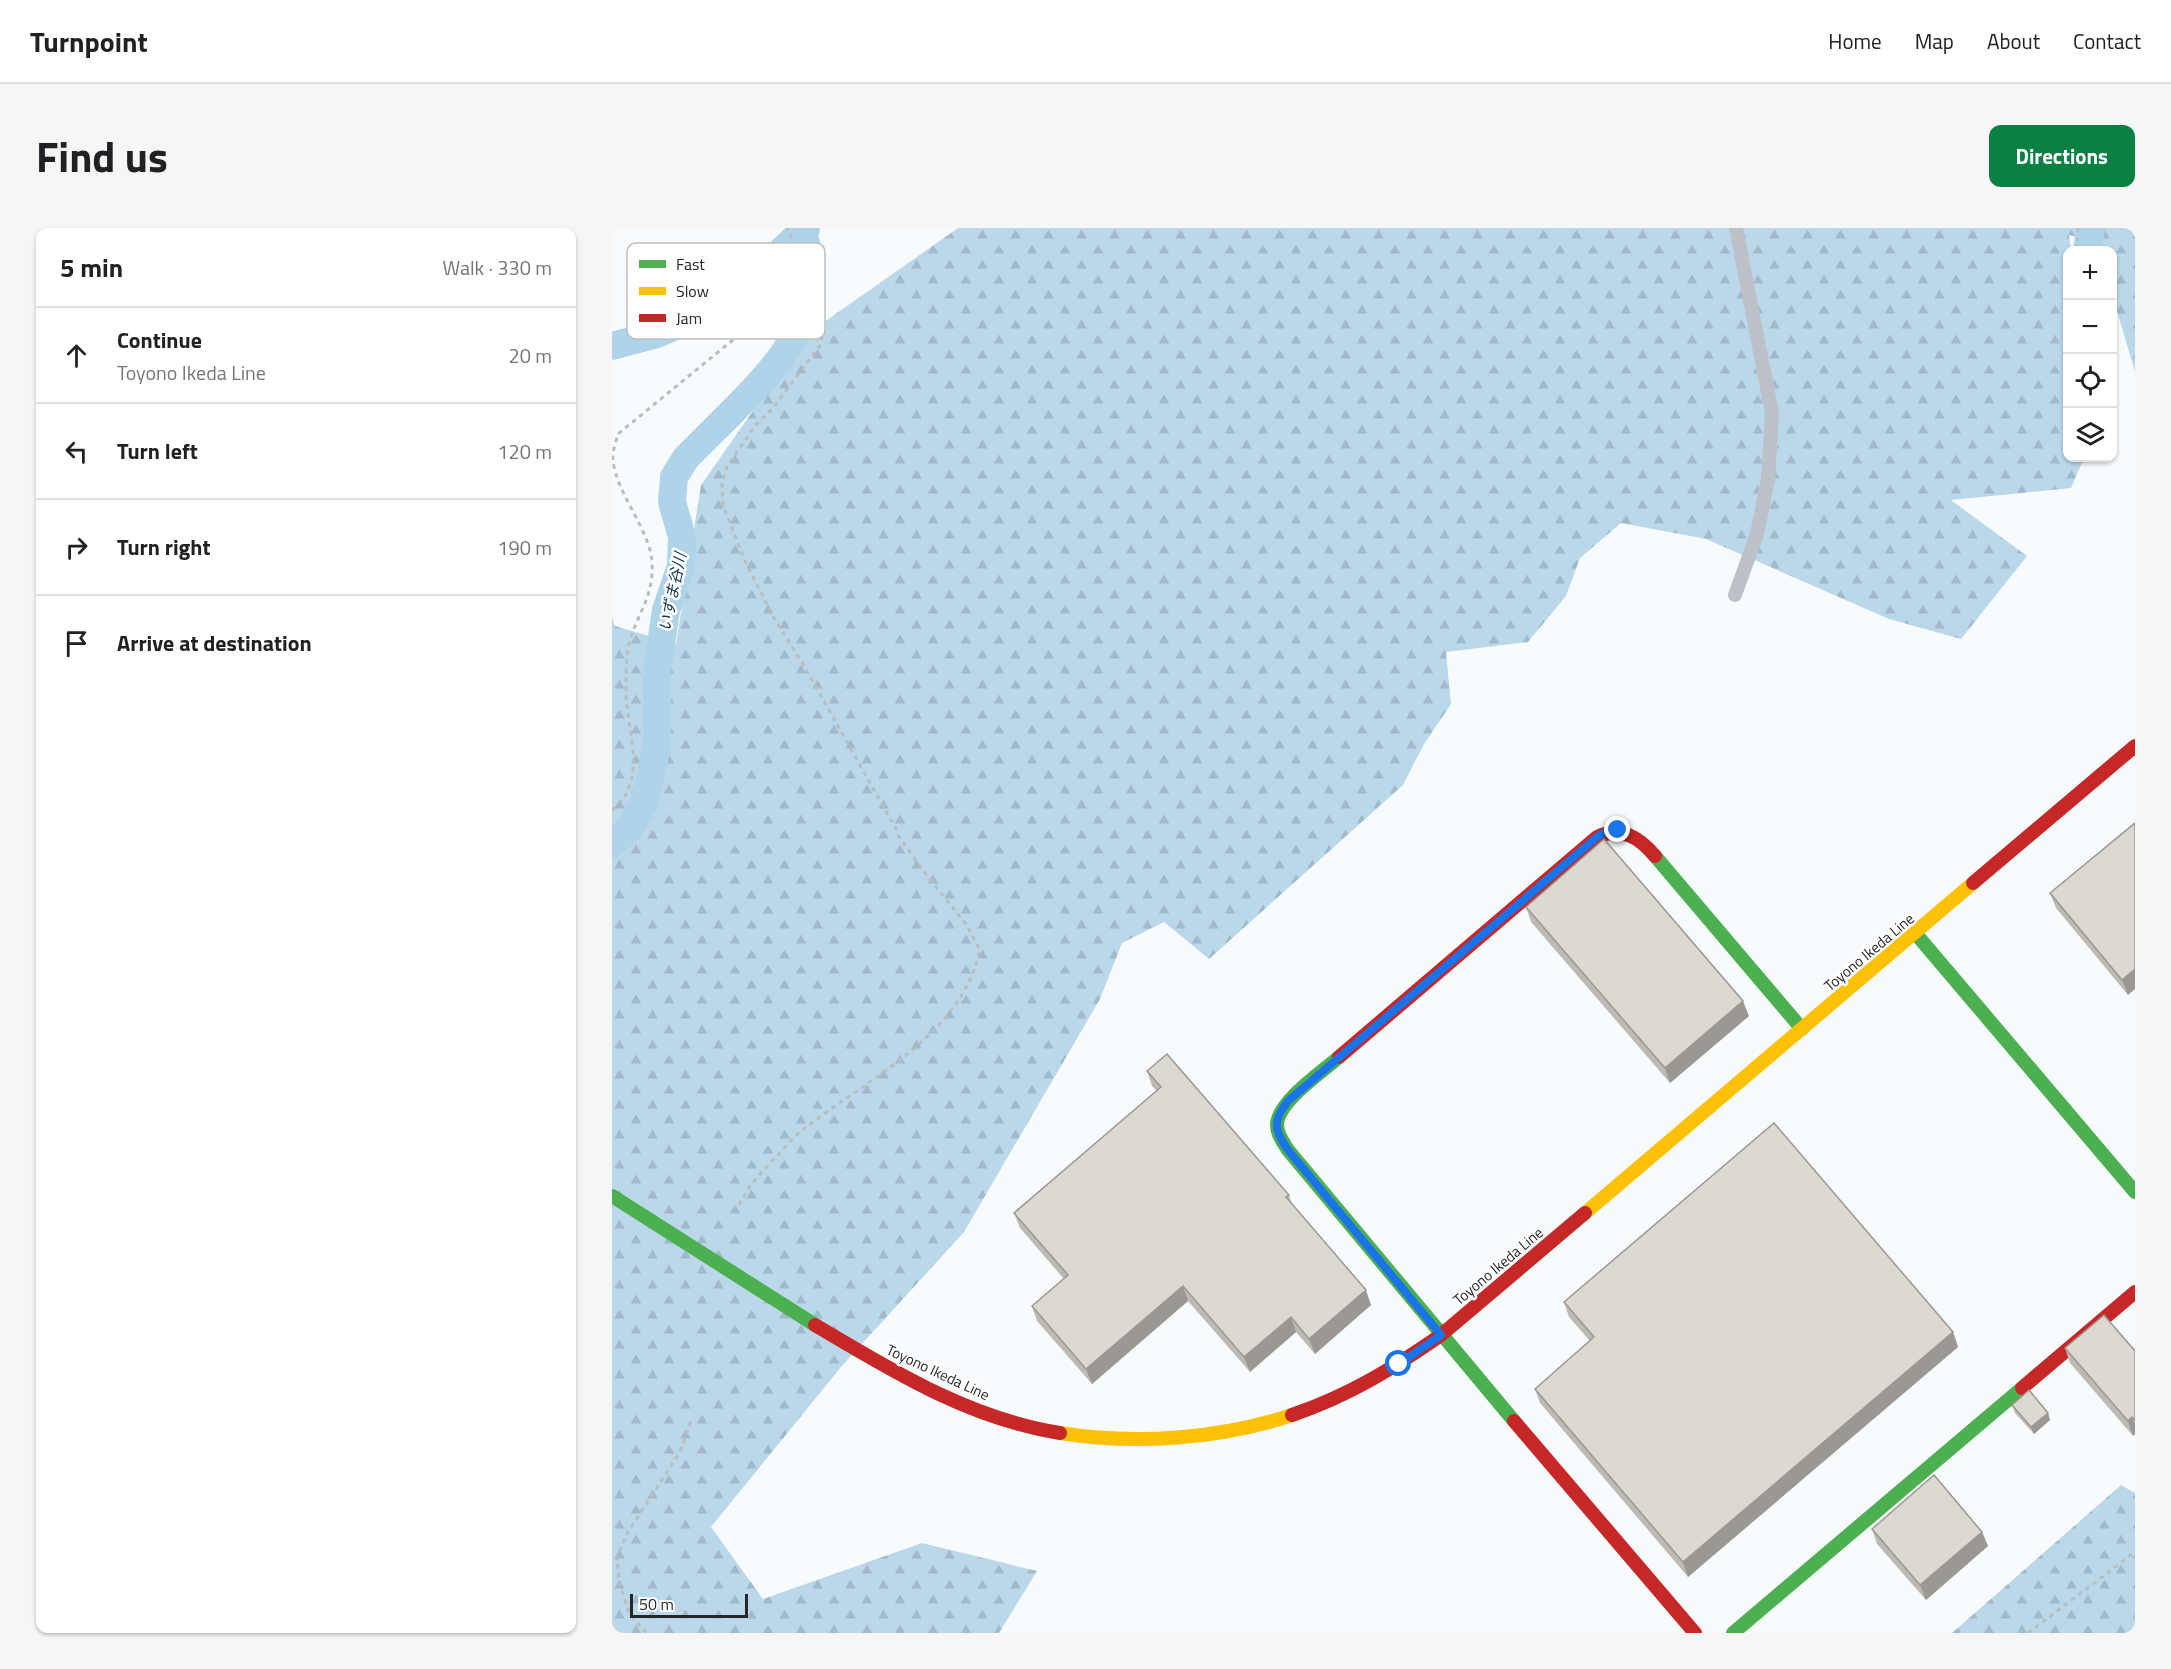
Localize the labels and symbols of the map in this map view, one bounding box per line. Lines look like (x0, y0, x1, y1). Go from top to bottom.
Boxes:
legend (627, 243, 825, 339)
text: Fast (676, 252, 705, 276)
text: Slow (676, 279, 709, 303)
text: Jam (676, 306, 702, 330)
water label: いずま谷川 (652, 548, 692, 634)
route end (1604, 816, 1630, 842)
street label: Toyono Ikeda Line (1819, 907, 1919, 997)
street label: Toyono Ikeda Line (1448, 1221, 1548, 1311)
street label: Toyono Ikeda Line (883, 1338, 993, 1406)
route start (1385, 1350, 1411, 1376)
scale bar (630, 1591, 748, 1618)

